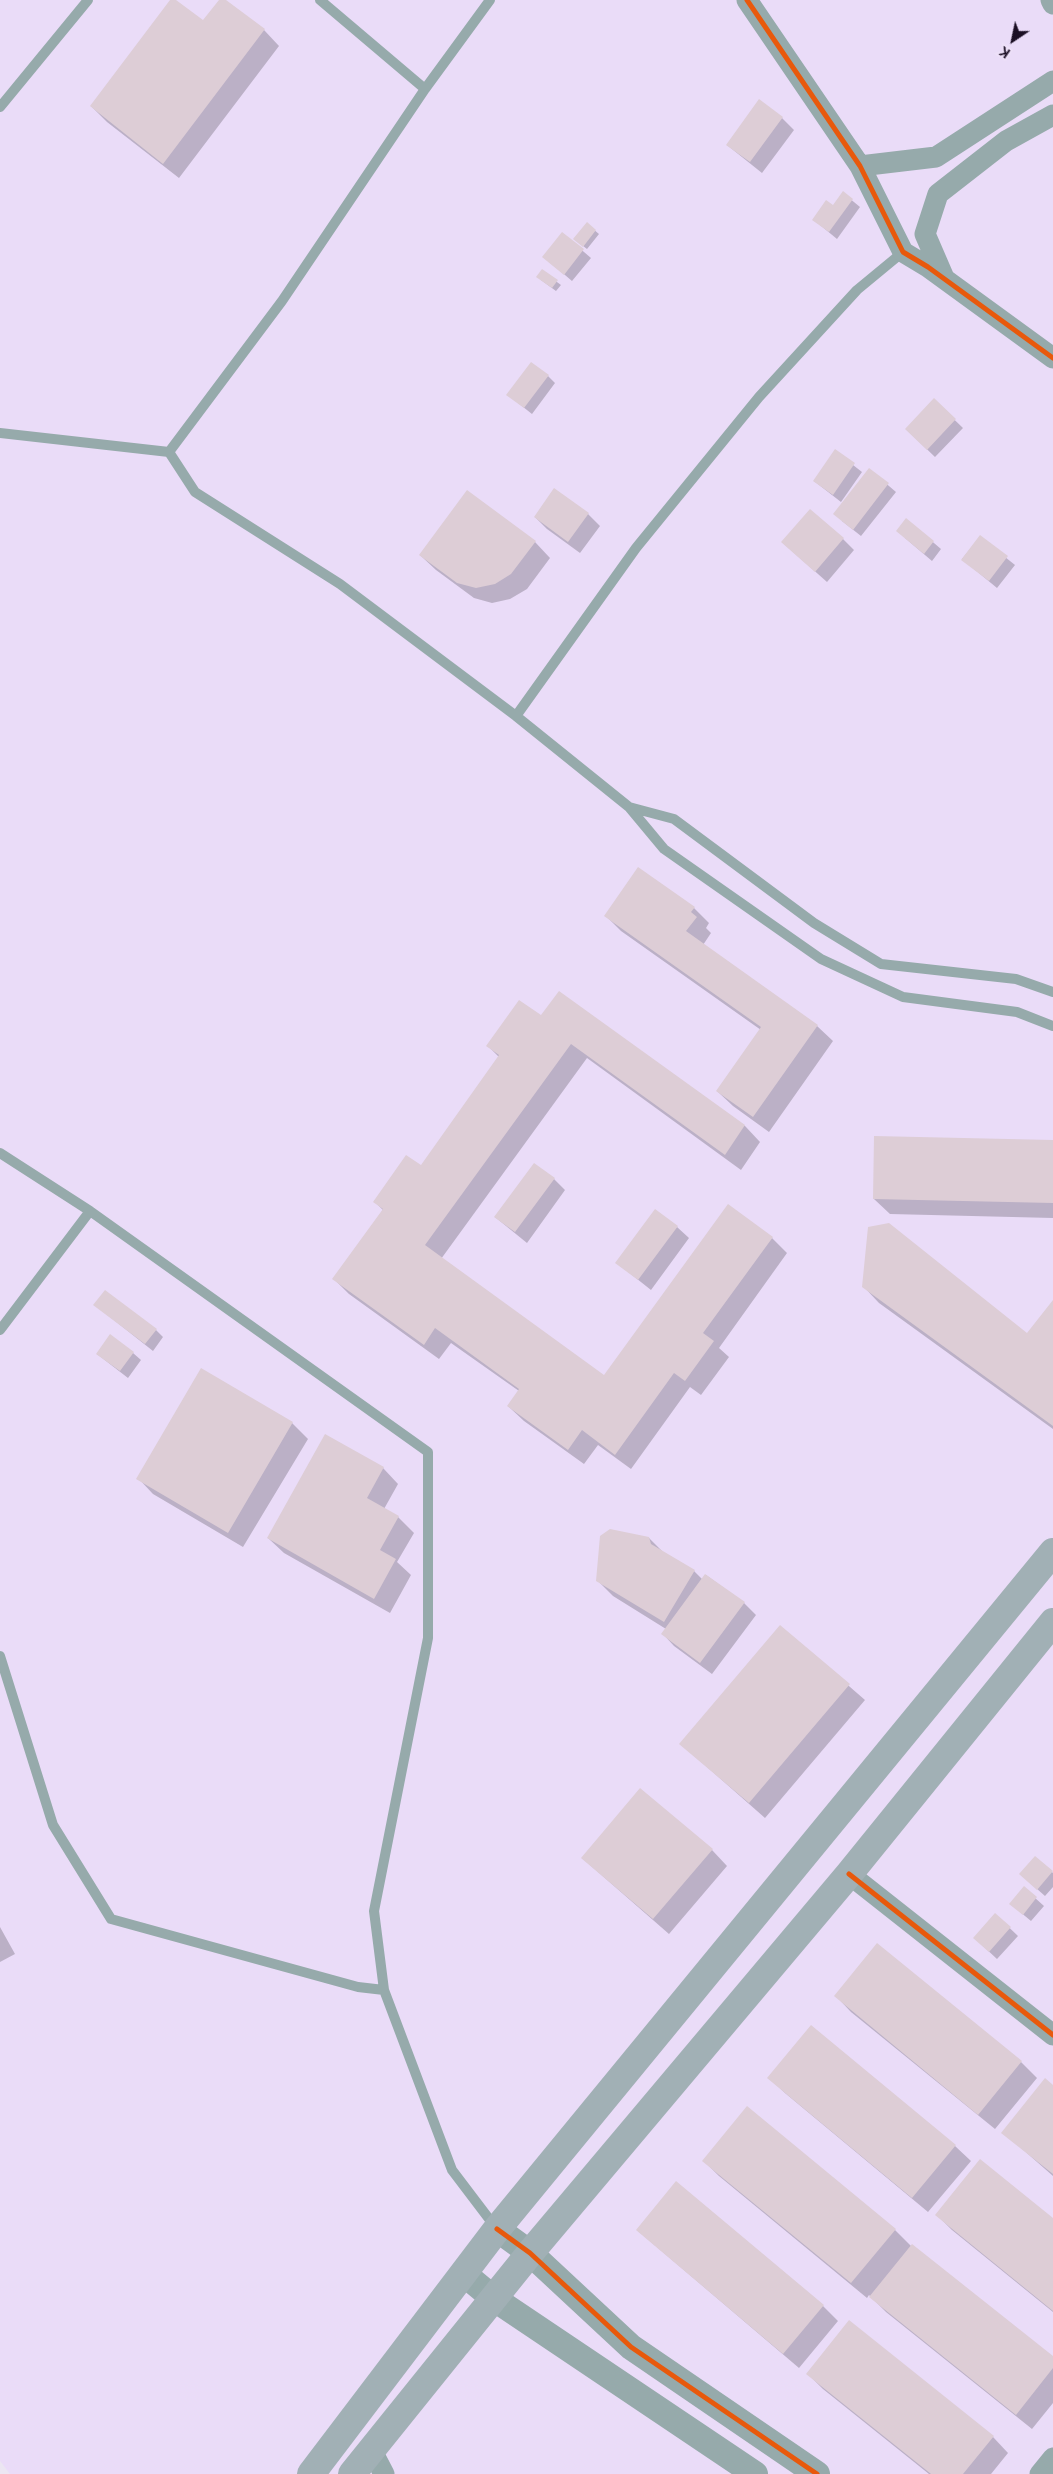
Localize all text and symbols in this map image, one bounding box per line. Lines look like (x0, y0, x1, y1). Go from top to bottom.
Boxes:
north arrow (988, 15, 1038, 65)
text: K (996, 43, 1013, 62)

